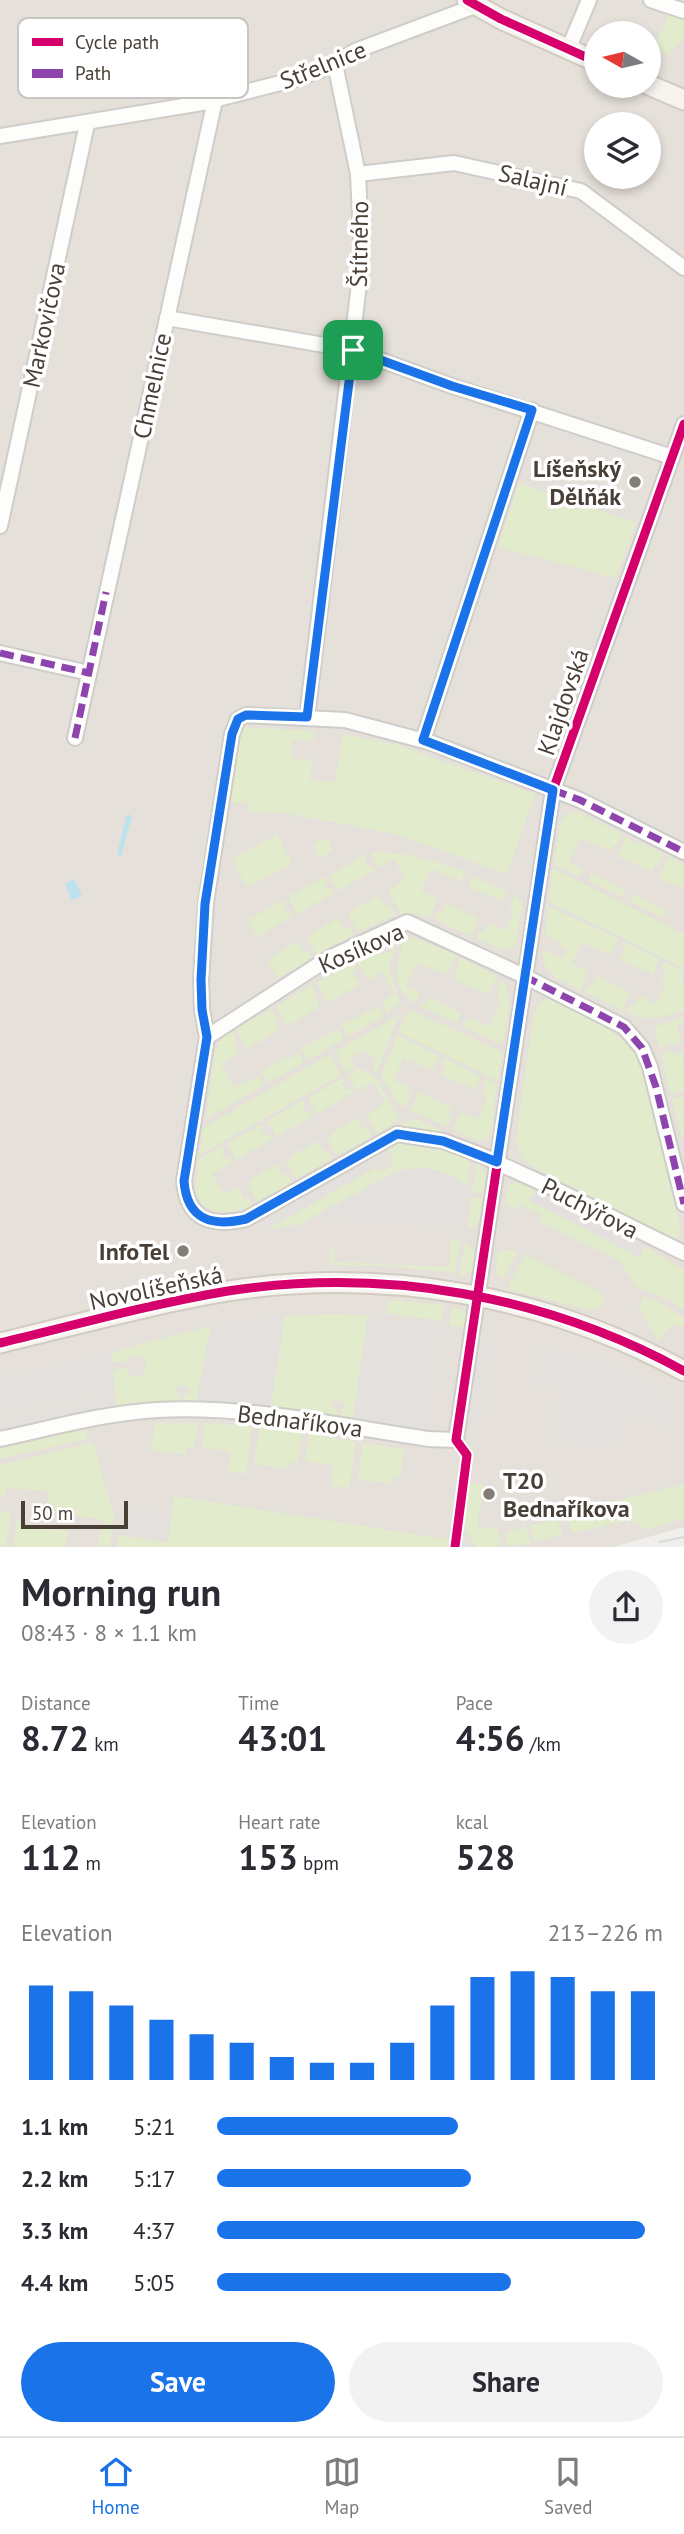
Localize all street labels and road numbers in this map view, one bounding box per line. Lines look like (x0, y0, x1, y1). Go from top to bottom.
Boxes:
street label: Střelnice (275, 34, 371, 96)
street label: Salajní (496, 157, 570, 203)
street label: Štítného (343, 200, 375, 288)
street label: Markovičova (16, 260, 72, 390)
street label: Chmelnice (126, 330, 178, 442)
street label: Klajdovská (530, 645, 596, 759)
street label: Kosíkova (314, 916, 408, 980)
street label: Puchýřova (536, 1170, 644, 1246)
street label: Novolíšeňská (87, 1259, 225, 1317)
street label: Bednaříkova (236, 1398, 364, 1444)

